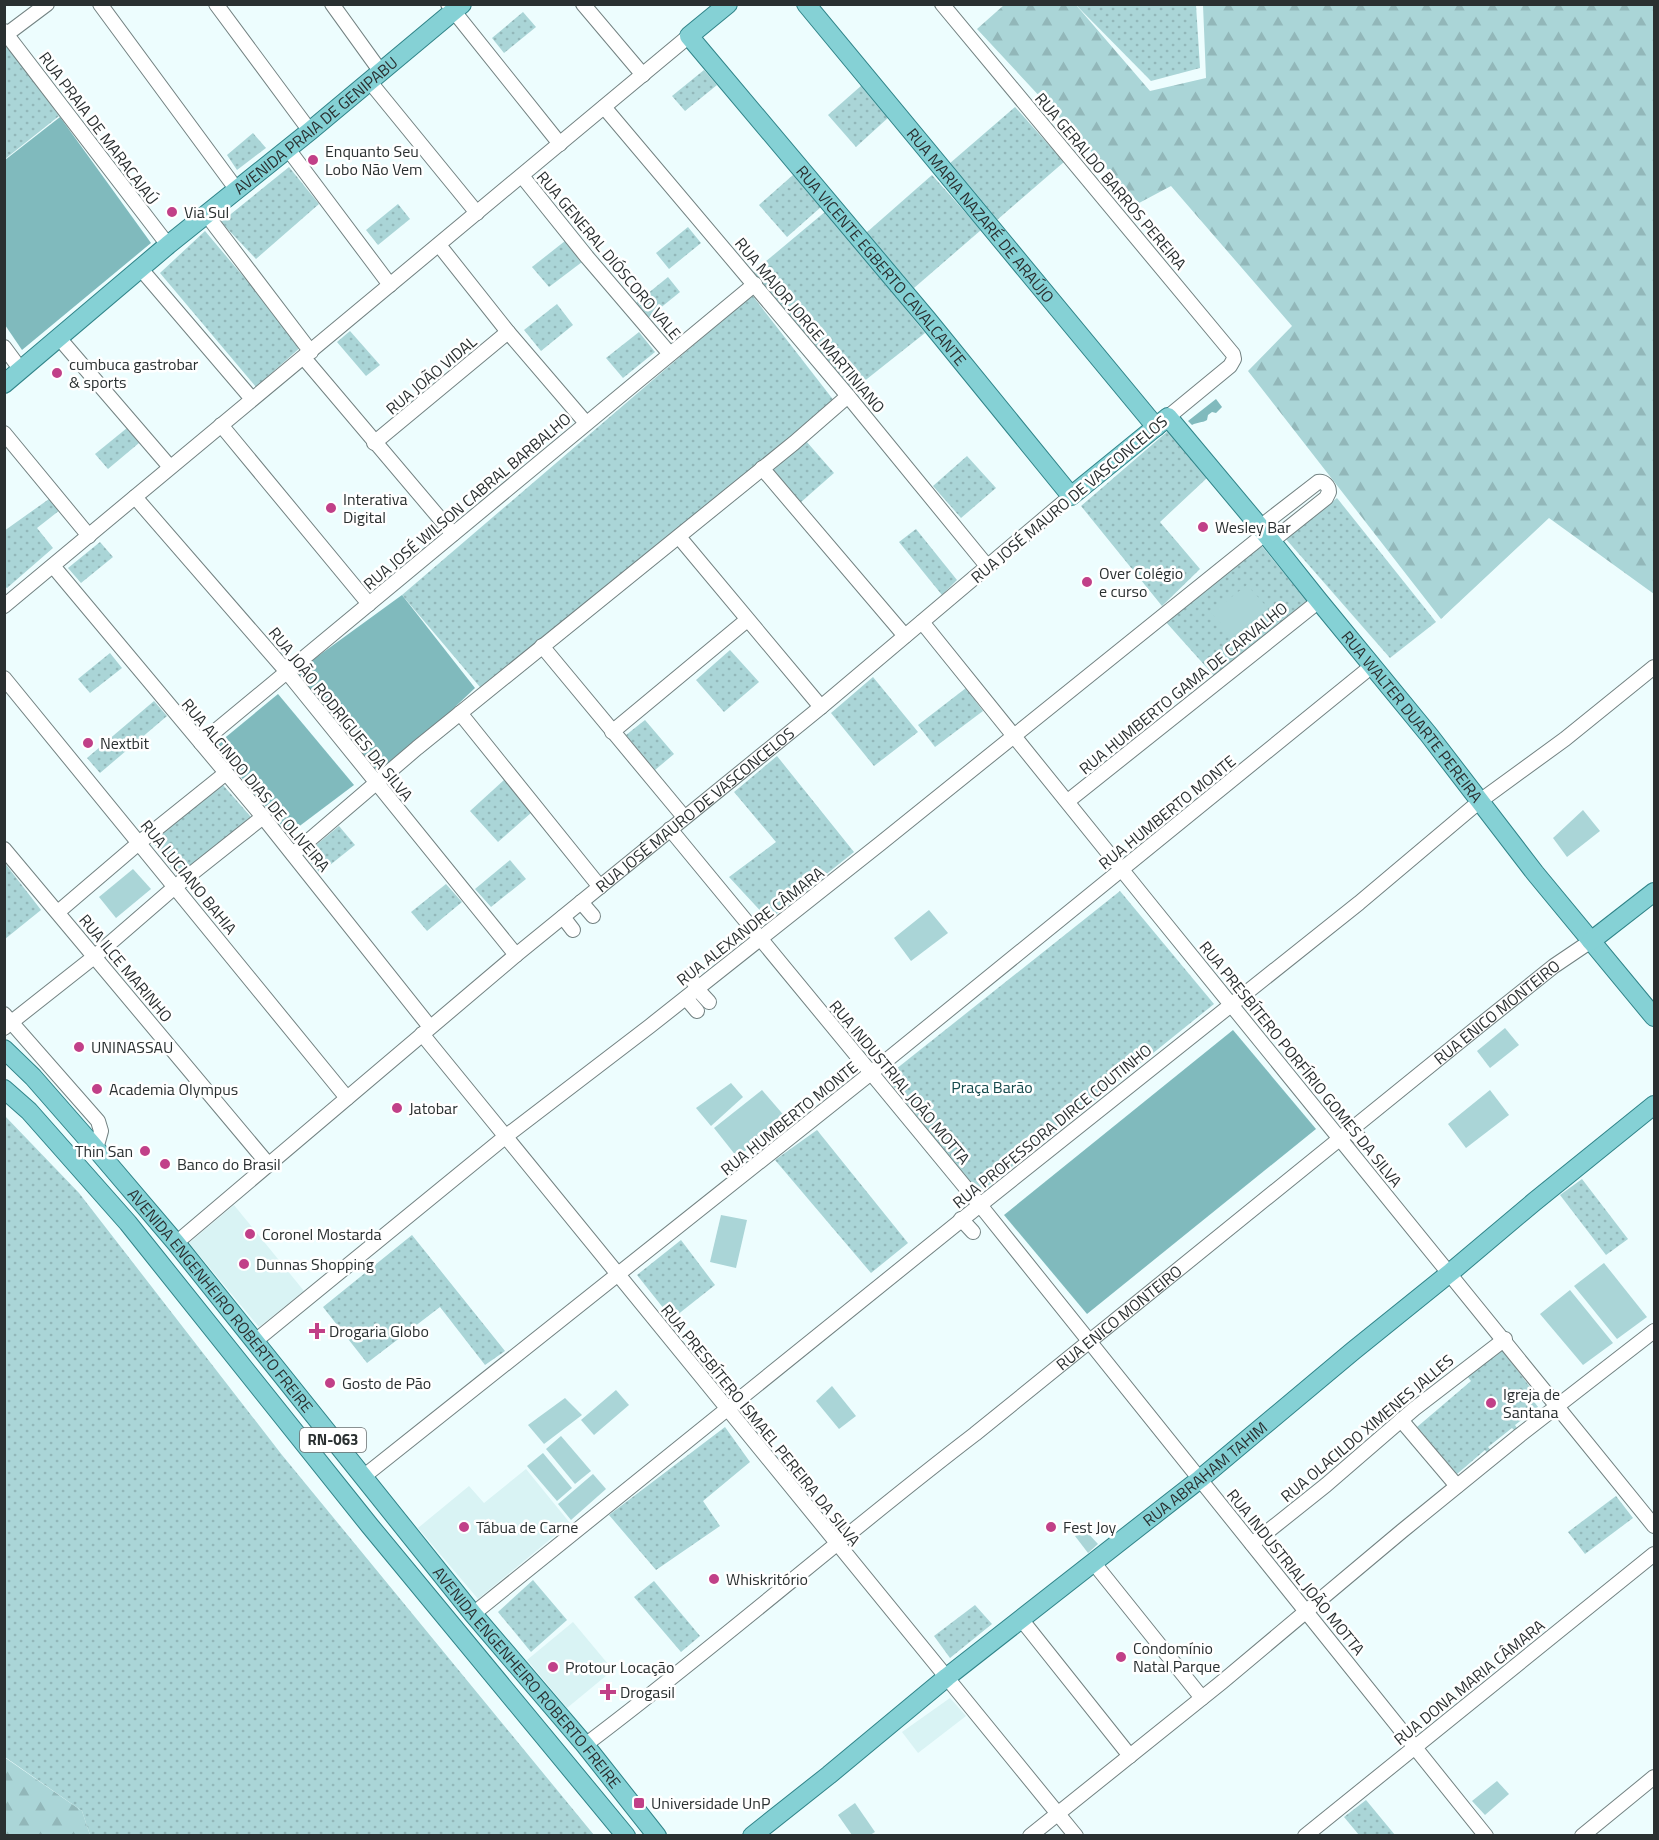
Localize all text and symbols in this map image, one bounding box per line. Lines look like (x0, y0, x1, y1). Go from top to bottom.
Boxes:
street label: RUA PRAIA DE MARACAJAÚ (33, 46, 165, 210)
street label: AVENIDA PRAIA DE GENIPABU (228, 51, 403, 200)
street label: RUA GERALDO BARROS PEREIRA (1029, 87, 1193, 275)
street label: RUA MARIA NAZARÉ DE ARAÚJO (901, 123, 1060, 308)
place label: Enquanto Seu Lobo Não Vem (325, 139, 422, 181)
marker: Enquanto Seu Lobo Não Vem (306, 153, 320, 167)
street label: RUA VICENTE EGBERTO CAVALCANTE (791, 160, 973, 371)
street label: RUA GENERAL DIÓSCORO VALE (531, 166, 687, 345)
place label: Via Sul (184, 200, 229, 224)
marker: Via Sul (165, 205, 179, 219)
street label: RUA MAJOR JORGE MARTINIANO (729, 232, 891, 418)
street label: RUA JOÃO VIDAL (380, 330, 482, 420)
place label: cumbuca gastrobar & sports (69, 352, 199, 394)
marker: cumbuca gastrobar & sports (50, 366, 64, 380)
street label: RUA JOSÉ WILSON CABRAL BARBALHO (358, 407, 576, 595)
street label: RUA JOSÉ MAURO DE VASCONCELOS (965, 409, 1173, 589)
place label: Interativa Digital (343, 487, 407, 529)
marker: Interativa Digital (324, 501, 338, 515)
place label: Wesley Bar (1215, 515, 1291, 539)
marker: Wesley Bar (1196, 520, 1210, 534)
place label: Over Colégio e curso (1099, 561, 1183, 603)
marker: Over Colégio e curso (1080, 575, 1094, 589)
street label: RUA HUMBERTO GAMA DE CARVALHO (1074, 596, 1292, 780)
street label: RUA JOÃO RODRIGUES DA SILVA (263, 622, 419, 807)
street label: RUA WALTER DUARTE PEREIRA (1336, 625, 1489, 808)
street label: RUA ALCINDO DIAS DE OLIVEIRA (176, 693, 336, 877)
street label: RUA JOSÉ MAURO DE VASCONCELOS (590, 721, 799, 898)
place label: Nextbit (100, 731, 150, 755)
marker: Nextbit (81, 736, 95, 750)
street label: RUA HUMBERTO MONTE (1093, 749, 1241, 875)
street label: RUA LUCIANO BAHIA (135, 814, 243, 940)
street label: RUA ALEXANDRE CÂMARA (671, 860, 829, 991)
street label: RUA ILCE MARINHO (74, 909, 178, 1027)
street label: RUA PRESBÍTERO PORFÍRIO GOMES DA SILVA (1194, 936, 1408, 1193)
street label: RUA ENICO MONTEIRO (1429, 954, 1565, 1070)
street label: RUA INDUSTRIAL JOÃO MOTTA (824, 995, 976, 1170)
place label: UNINASSAU (91, 1035, 173, 1059)
street label: RUA PROFESSORA DIRCE COUTINHO (947, 1038, 1157, 1214)
marker: UNINASSAU (72, 1040, 86, 1054)
street label: RUA HUMBERTO MONTE (715, 1055, 863, 1181)
park label: Praça Barão (951, 1075, 1033, 1099)
place label: Academia Olympus (109, 1077, 238, 1101)
marker: Academia Olympus (90, 1082, 104, 1096)
place label: Jatobar (409, 1096, 458, 1120)
marker: Jatobar (390, 1101, 404, 1115)
place label: Thin San (75, 1139, 133, 1163)
marker: Thin San (138, 1144, 152, 1158)
place label: Banco do Brasil (177, 1152, 281, 1176)
marker: Banco do Brasil (158, 1157, 172, 1171)
street label: AVENIDA ENGENHEIRO ROBERTO FREIRE (122, 1183, 319, 1418)
place label: Coronel Mostarda (262, 1222, 381, 1246)
marker: Coronel Mostarda (243, 1227, 257, 1241)
place label: Dunnas Shopping (256, 1252, 374, 1276)
marker: Dunnas Shopping (237, 1257, 251, 1271)
street label: RUA ENICO MONTEIRO (1051, 1259, 1187, 1376)
street label: RUA PRESBÍTERO ISMAEL PEREIRA DA SILVA (656, 1299, 867, 1551)
place label: Drogaria Globo (329, 1319, 429, 1343)
marker: Drogaria Globo (310, 1324, 324, 1338)
street label: RUA OLACILDO XIMENES JALLES (1275, 1348, 1459, 1508)
place label: Gosto de Pão (342, 1371, 431, 1395)
marker: Gosto de Pão (323, 1376, 337, 1390)
place label: Igreja de Santana (1503, 1382, 1560, 1424)
marker: Igreja de Santana (1484, 1396, 1498, 1410)
street label: RUA ABRAHAM TAHIM (1137, 1416, 1272, 1532)
road number: RN-063 (300, 1428, 366, 1452)
street label: RUA INDUSTRIAL JOÃO MOTTA (1221, 1484, 1371, 1661)
place label: Tábua de Carne (476, 1515, 578, 1539)
place label: Fest Joy (1063, 1515, 1117, 1539)
marker: Tábua de Carne (457, 1520, 471, 1534)
marker: Fest Joy (1044, 1520, 1058, 1534)
street label: AVENIDA ENGENHEIRO ROBERTO FREIRE (427, 1561, 627, 1794)
place label: Whiskritório (726, 1567, 808, 1591)
marker: Whiskritório (707, 1572, 721, 1586)
street label: RUA DONA MARIA CÂMARA (1388, 1613, 1550, 1751)
place label: Condomínio Natal Parque (1133, 1636, 1220, 1678)
marker: Condomínio Natal Parque (1114, 1650, 1128, 1664)
place label: Protour Locação (565, 1655, 674, 1679)
marker: Protour Locação (546, 1660, 560, 1674)
place label: Drogasil (620, 1680, 675, 1704)
marker: Drogasil (601, 1685, 615, 1699)
place label: Universidade UnP (651, 1791, 770, 1815)
marker: Universidade UnP (632, 1796, 646, 1810)

